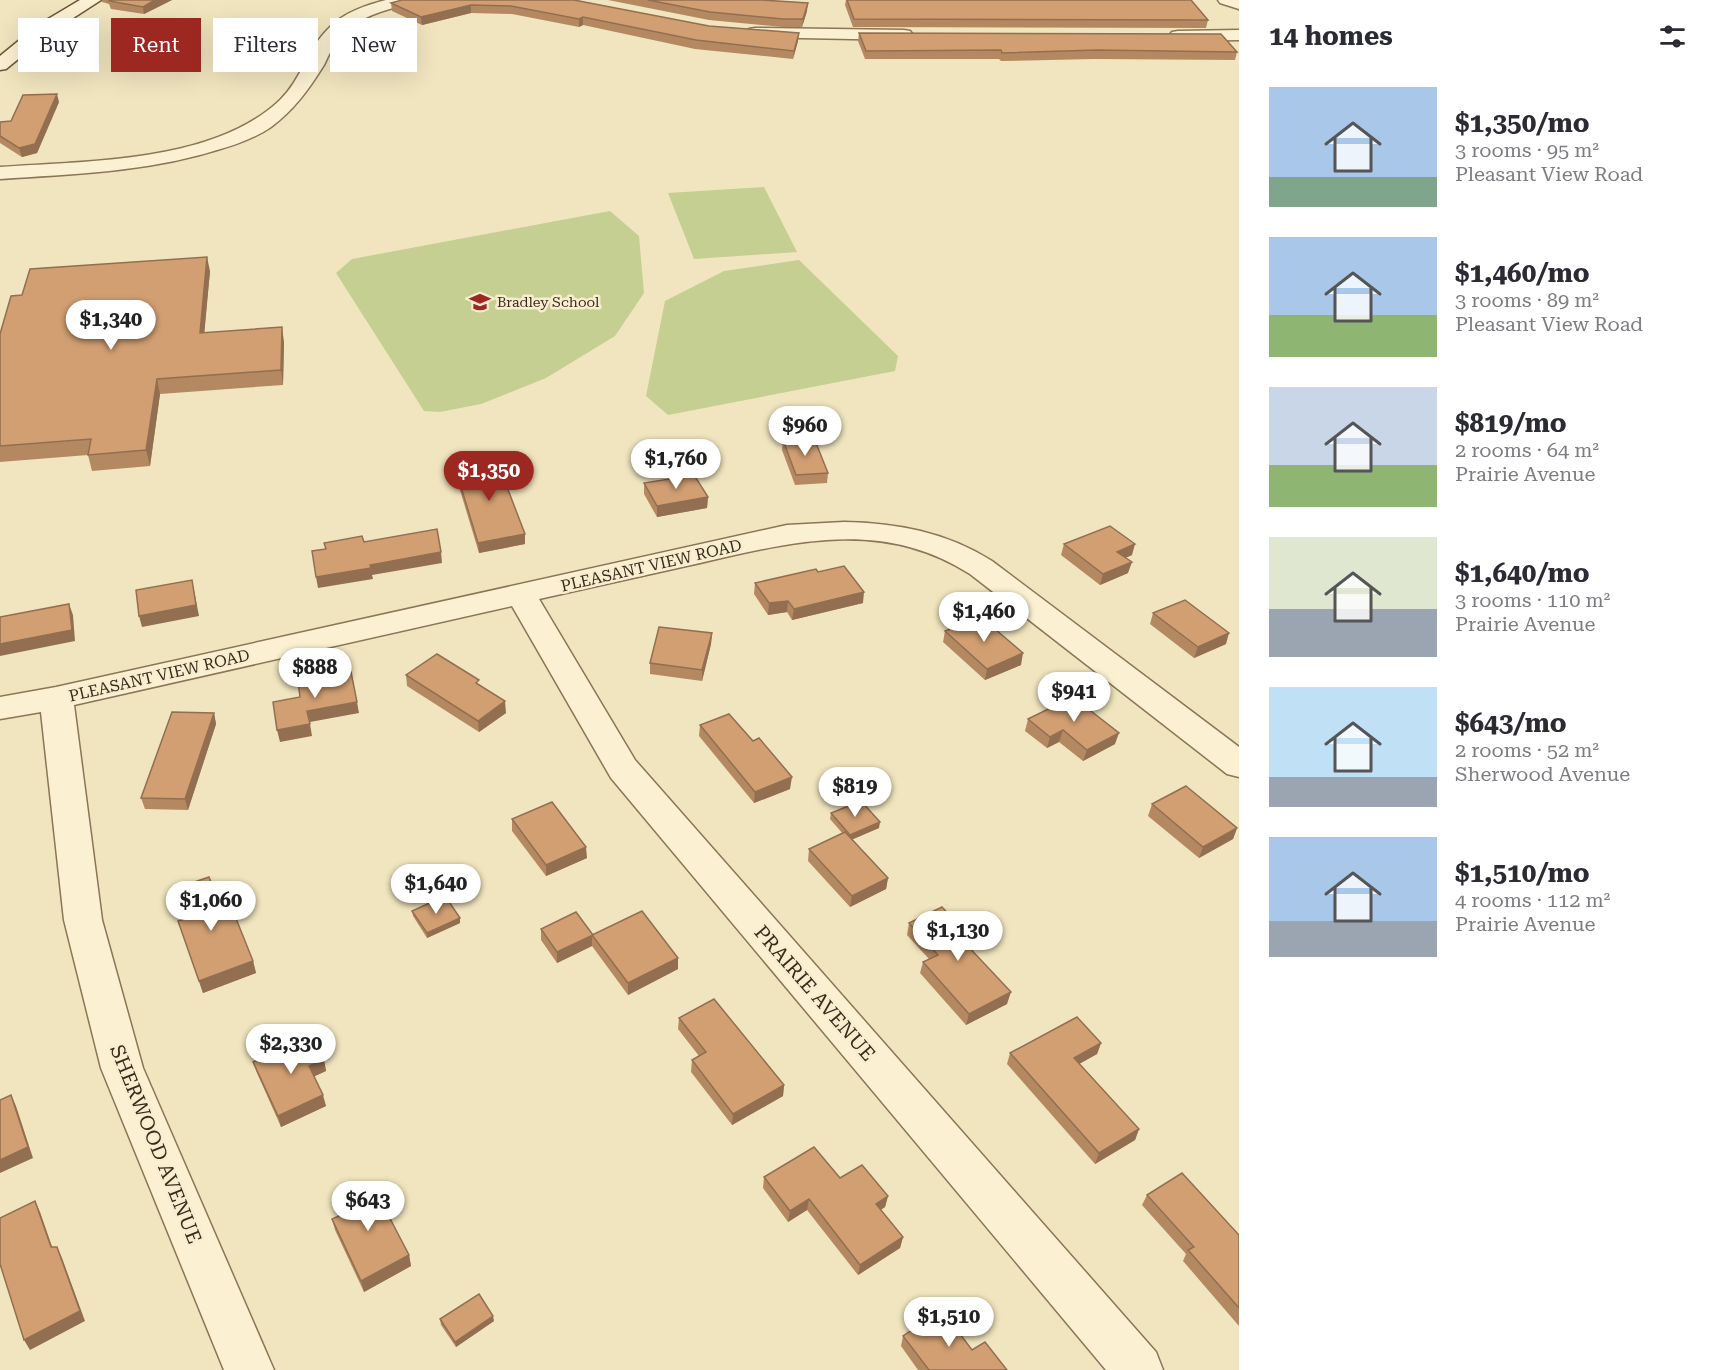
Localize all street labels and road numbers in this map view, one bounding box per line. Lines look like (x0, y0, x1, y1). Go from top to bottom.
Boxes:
street label: PLEASANT VIEW ROAD (559, 535, 743, 596)
street label: PLEASANT VIEW ROAD (67, 645, 251, 706)
street label: PRAIRIE AVENUE (749, 920, 881, 1066)
street label: SHERWOOD AVENUE (105, 1041, 207, 1247)

